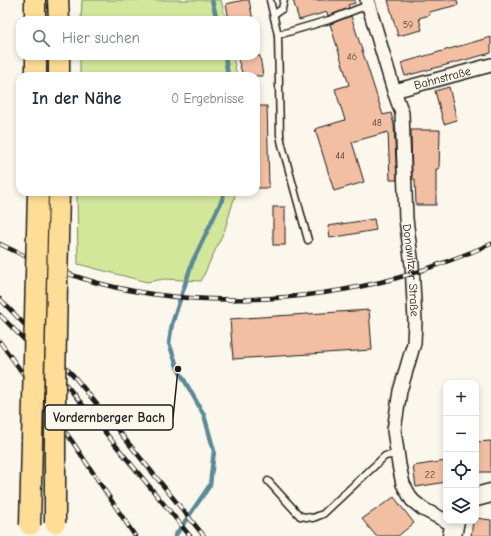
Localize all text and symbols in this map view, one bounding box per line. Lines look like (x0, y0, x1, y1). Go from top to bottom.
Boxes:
search box (16, 16, 260, 60)
house number: 59 (403, 19, 413, 31)
icon: search (30, 27, 52, 49)
text: Hier suchen (62, 29, 140, 47)
house number: 46 (347, 51, 357, 63)
street label: Bahnstraße (412, 64, 472, 92)
text: In der Nähe (32, 89, 121, 108)
text: 0 Ergebnisse (171, 91, 244, 106)
house number: 48 (372, 117, 382, 129)
house number: 44 (335, 150, 345, 162)
street label: Donawitzer Straße (400, 223, 422, 317)
map controls (443, 380, 479, 524)
button: + (443, 380, 479, 416)
callout: Vordernberger Bach (45, 405, 173, 430)
text: Vordernberger Bach (53, 410, 165, 425)
button: − (443, 416, 479, 452)
button: locate (443, 452, 479, 488)
house number: 22 (425, 469, 435, 481)
button: layers (443, 488, 479, 524)

